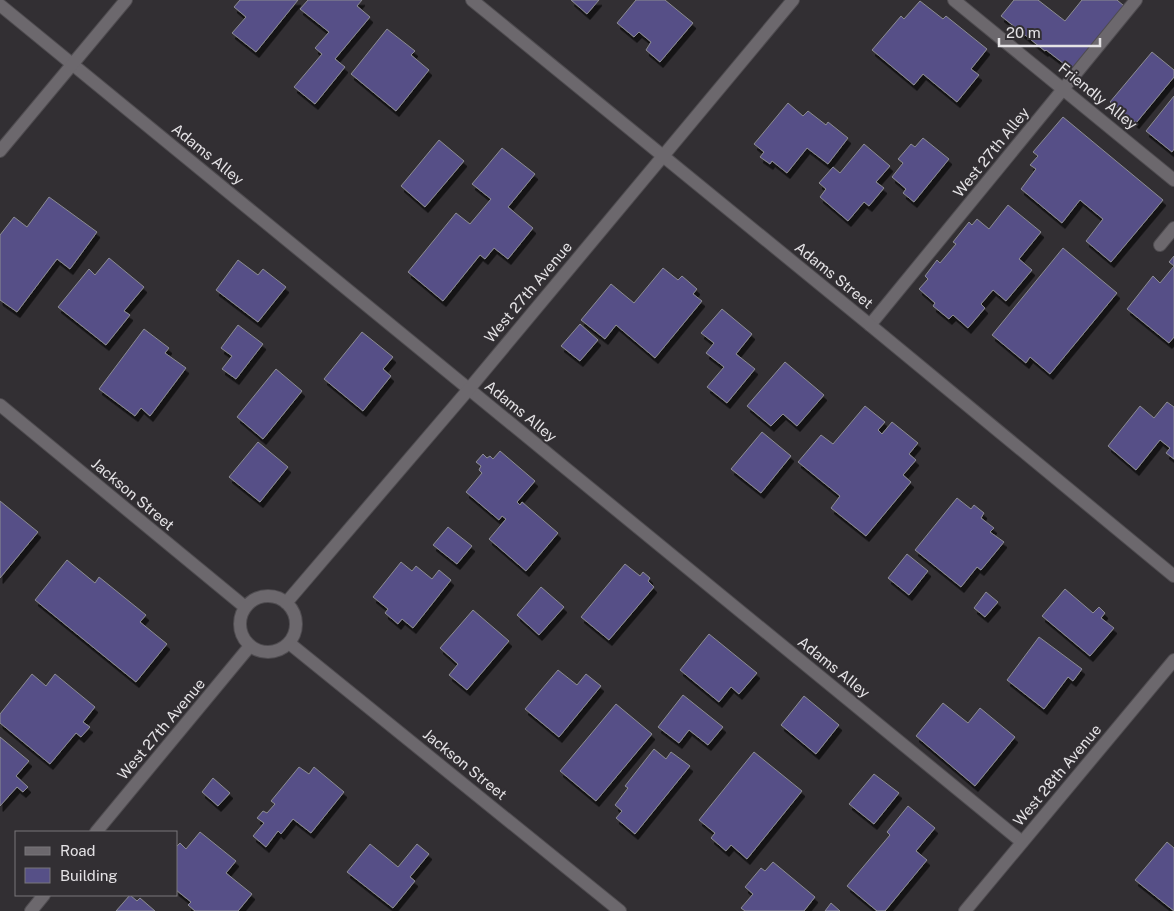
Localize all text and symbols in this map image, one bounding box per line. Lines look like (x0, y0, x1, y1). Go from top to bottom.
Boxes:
scale bar (999, 15, 1100, 47)
text: 20 m (1006, 24, 1041, 41)
street label: Friendly Alley (1055, 59, 1141, 133)
street label: West 27th Alley (950, 104, 1032, 200)
street label: Adams Alley (169, 120, 247, 188)
street label: West 27th Avenue (481, 238, 575, 346)
street label: Adams Street (792, 238, 877, 312)
street label: Adams Alley (482, 377, 560, 445)
street label: Jackson Street (88, 455, 178, 534)
street label: Adams Alley (795, 633, 873, 701)
street label: West 27th Avenue (114, 675, 208, 783)
street label: West 28th Avenue (1010, 721, 1104, 829)
street label: Jackson Street (420, 725, 510, 803)
legend (15, 831, 178, 896)
text: Road (60, 842, 96, 859)
text: Building (60, 867, 118, 884)

